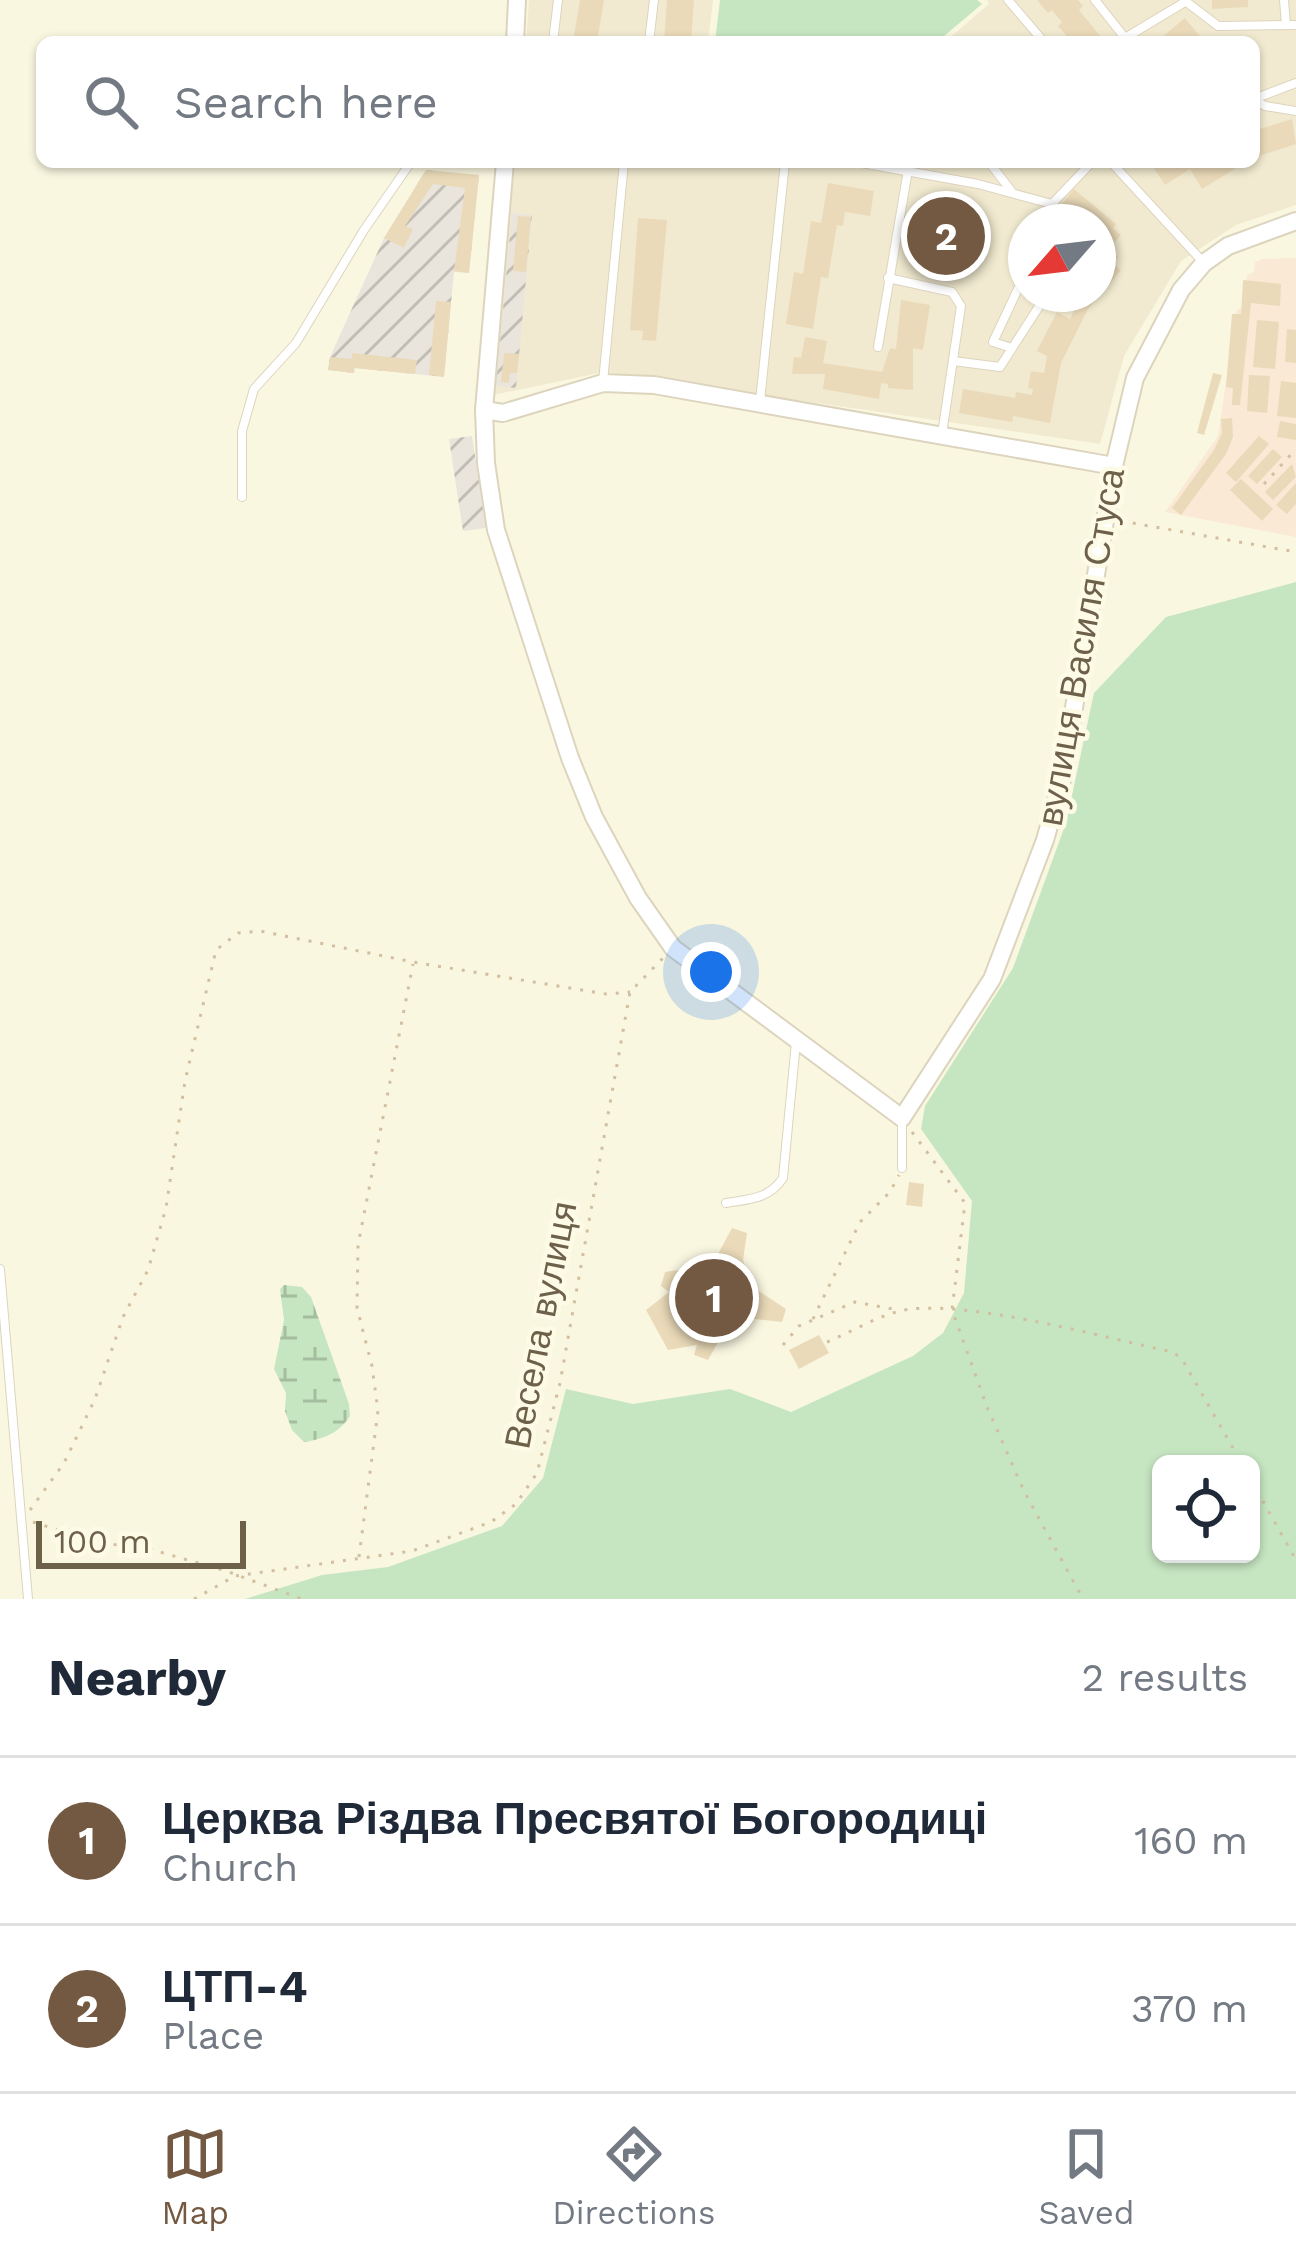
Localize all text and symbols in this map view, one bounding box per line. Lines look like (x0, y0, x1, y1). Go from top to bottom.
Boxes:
search box (36, 36, 1260, 168)
icon: search (78, 69, 144, 135)
text: Search here (174, 76, 438, 129)
pin: 2 (907, 191, 985, 281)
north arrow (1008, 204, 1116, 312)
street label: вулиця Василя Стуса (1029, 464, 1133, 829)
your location (681, 942, 741, 1002)
street label: Весела вулиця (496, 1198, 586, 1452)
pin: 1 (675, 1253, 753, 1343)
map controls (1152, 1455, 1260, 1563)
button: locate (1152, 1455, 1260, 1563)
scale bar (36, 1515, 246, 1568)
text: 100 m (54, 1522, 151, 1561)
text: Nearby (48, 1648, 226, 1707)
text: 2 results (1082, 1655, 1248, 1700)
text: Церква Різдва Пресвятої Богородиці (162, 1792, 987, 1845)
text: 1 (79, 1818, 95, 1863)
text: 160 m (1134, 1818, 1248, 1863)
text: Church (162, 1845, 298, 1890)
text: ЦТП-4 (162, 1960, 308, 2013)
text: 2 (75, 1986, 99, 2031)
text: 370 m (1131, 1986, 1248, 2031)
text: Place (162, 2013, 264, 2058)
tab: Map (162, 2121, 229, 2232)
tab: Directions (552, 2121, 715, 2232)
tab: Saved (1039, 2121, 1134, 2232)

